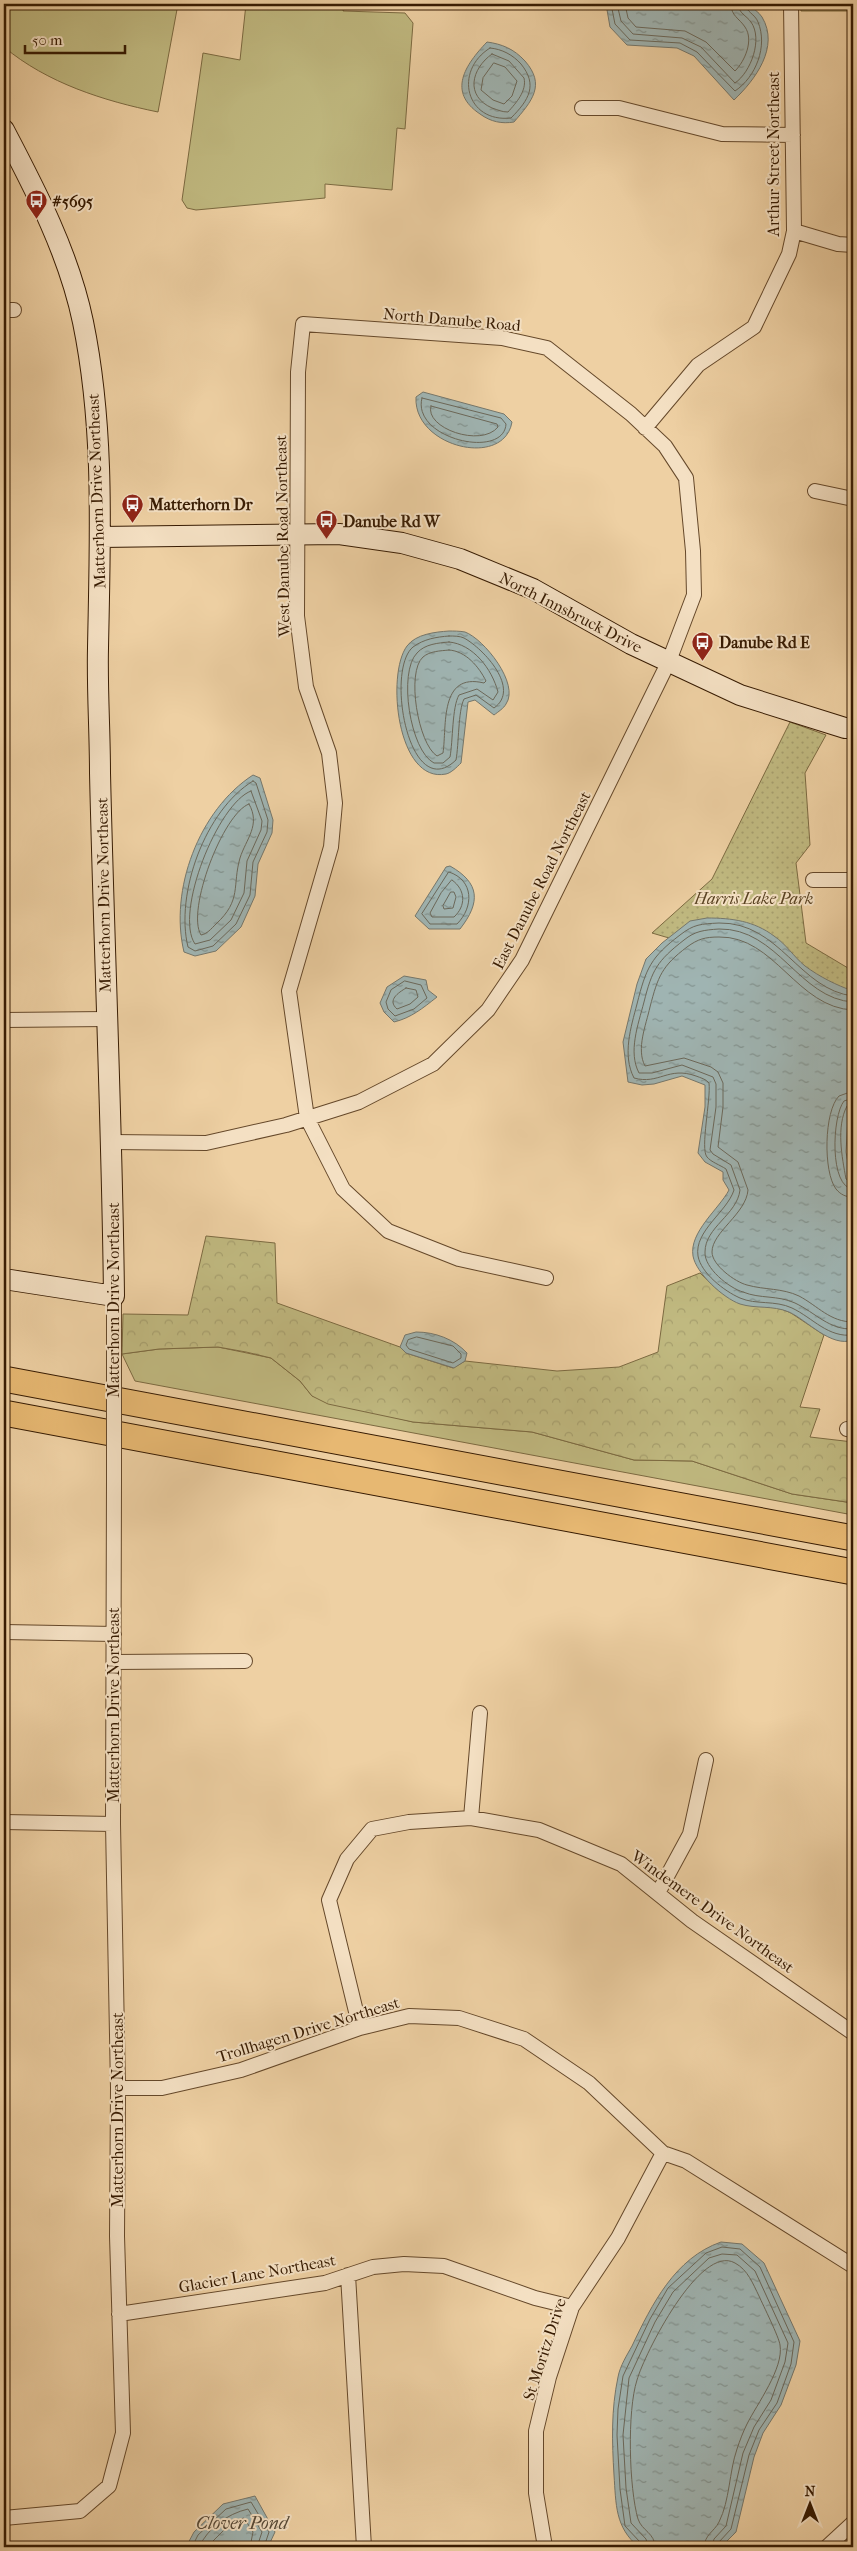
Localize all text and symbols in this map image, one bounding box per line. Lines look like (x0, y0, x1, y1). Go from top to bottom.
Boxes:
scale bar (25, 22, 125, 54)
text: 50 m (32, 31, 63, 49)
street label: Arthur Street Northeast (764, 71, 783, 237)
bus stop icon: #5695 (24, 189, 48, 220)
place label: #5695 (52, 192, 93, 212)
street label: North Danube Road (382, 304, 522, 335)
street label: Matterhorn Drive Northeast (84, 393, 109, 589)
street label: West Danube Road Northeast (271, 434, 294, 638)
bus stop icon: Matterhorn Dr (121, 492, 145, 523)
place label: Matterhorn Dr (148, 495, 254, 514)
bus stop icon: Danube Rd W (315, 509, 339, 540)
place label: Danube Rd W (343, 512, 441, 531)
street label: North Innsbruck Drive (496, 568, 645, 657)
bus stop icon: Danube Rd E (691, 630, 715, 661)
place label: Danube Rd E (719, 633, 810, 652)
street label: East Danube Road Northeast (488, 788, 595, 972)
street label: Matterhorn Drive Northeast (92, 797, 115, 993)
park label: Harris Lake Park (694, 889, 813, 908)
street label: Matterhorn Drive Northeast (104, 1202, 123, 1398)
street label: Matterhorn Drive Northeast (104, 1607, 123, 1803)
street label: Windemere Drive Northeast (627, 1845, 798, 1977)
street label: Trollhagen Drive Northeast (215, 1993, 402, 2066)
street label: Matterhorn Drive Northeast (108, 2012, 127, 2208)
street label: Glacier Lane Northeast (177, 2250, 337, 2297)
street label: St Moritz Drive (519, 2295, 570, 2403)
north arrow (784, 2478, 834, 2528)
text: N (805, 2483, 816, 2500)
water label: Clover Pond (196, 2513, 291, 2534)

